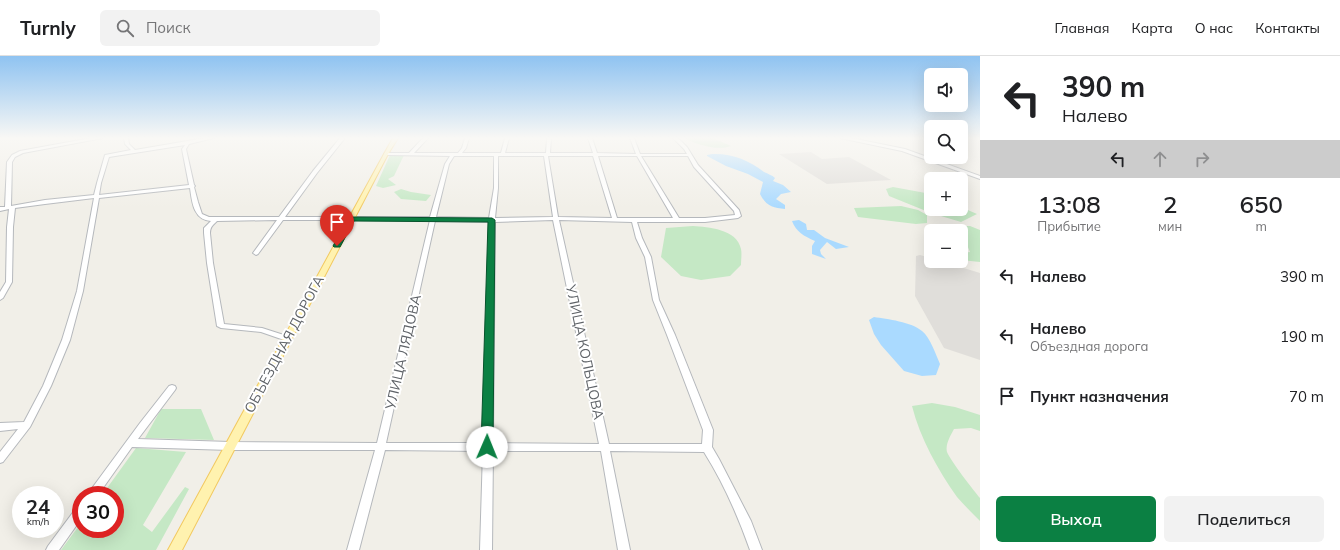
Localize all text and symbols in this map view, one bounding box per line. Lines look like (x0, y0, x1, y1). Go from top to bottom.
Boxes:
search box (100, 10, 380, 46)
text: Turnly (20, 16, 76, 40)
icon: search (114, 17, 136, 39)
text: Поиск (146, 18, 191, 37)
text: Главная (1055, 19, 1110, 37)
text: Карта (1132, 19, 1173, 37)
text: О нас (1195, 19, 1233, 37)
text: Контакты (1255, 19, 1320, 37)
map controls (924, 68, 968, 268)
button: sound (924, 68, 968, 112)
text: 390 m (1062, 69, 1145, 104)
icon: left (996, 72, 1048, 124)
text: Налево (1062, 104, 1128, 127)
button: search (924, 120, 968, 164)
icon: left (1107, 148, 1129, 170)
icon: ahead (1149, 148, 1171, 170)
icon: right (1191, 148, 1213, 170)
button: + (924, 172, 968, 216)
text: 13:08 (1037, 189, 1101, 219)
text: 2 (1163, 189, 1177, 219)
text: 650 (1240, 189, 1283, 219)
pin (320, 205, 354, 246)
icon: arrive (326, 211, 348, 233)
text: Прибытие (1037, 218, 1101, 234)
text: мин (1158, 218, 1182, 234)
text: m (1255, 218, 1267, 234)
button: − (924, 224, 968, 268)
icon: left (996, 265, 1018, 287)
text: Налево (1030, 267, 1086, 286)
text: 390 m (1280, 267, 1324, 286)
street label: ОБЪЕЗДНАЯ ДОРОГА (240, 271, 328, 416)
street label: УЛИЦА КОЛЬЦОВА (562, 282, 608, 422)
street label: УЛИЦА ЛЯДОВА (381, 292, 425, 412)
text: Налево (1030, 319, 1086, 338)
icon: left (996, 325, 1018, 347)
text: 190 m (1280, 327, 1324, 346)
text: Объездная дорога (1030, 338, 1149, 354)
icon: arrive (996, 385, 1018, 407)
text: Пункт назначения (1030, 387, 1169, 406)
text: 70 m (1289, 387, 1324, 406)
position arrow (466, 426, 508, 468)
speed limit sign: 30 (72, 486, 124, 538)
text: 24 (26, 494, 50, 519)
button: Выход (996, 496, 1156, 542)
button: Поделиться (1164, 496, 1324, 542)
text: km/h (27, 515, 49, 528)

